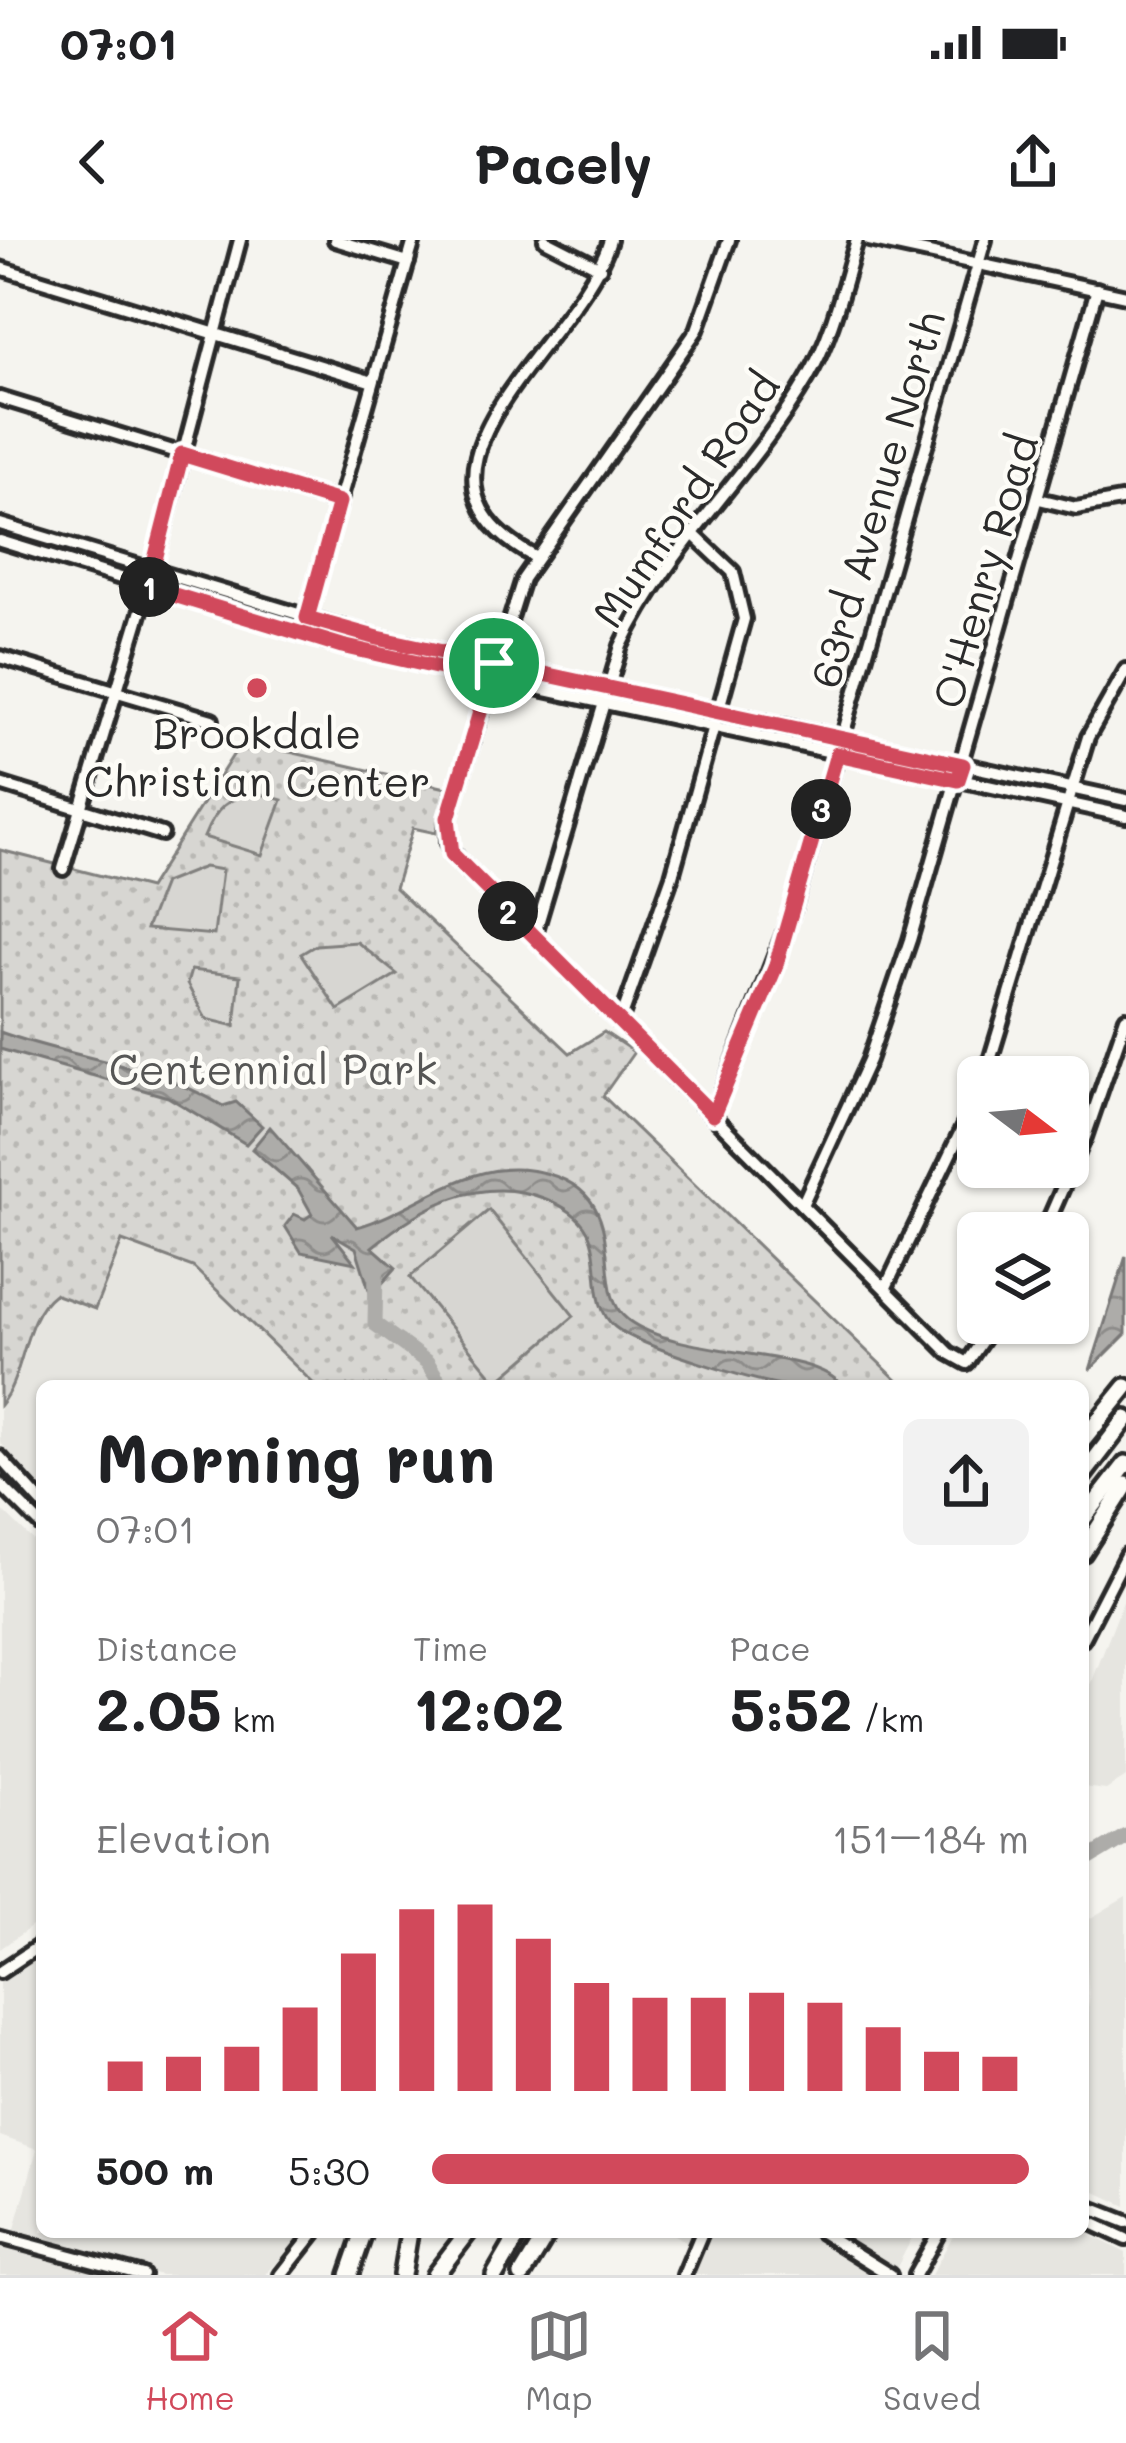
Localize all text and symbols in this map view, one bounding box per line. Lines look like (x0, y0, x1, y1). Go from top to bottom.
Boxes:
text: 07:01 (60, 13, 177, 71)
text: Pacely (474, 127, 652, 198)
icon: back (60, 129, 126, 195)
icon: share (1000, 129, 1066, 195)
street label: 63rd Avenue North (796, 304, 956, 694)
street label: Mumford Road (579, 361, 791, 637)
street label: O'Henry Road (919, 427, 1049, 715)
pin: 1 (119, 557, 179, 617)
text: 1 (142, 565, 156, 608)
pin (443, 612, 545, 714)
icon: arrive (461, 630, 527, 696)
marker: Brookdale Christian Center (244, 675, 270, 701)
place label: Brookdale Christian Center (83, 705, 431, 808)
pin: 3 (791, 779, 851, 839)
text: 3 (811, 787, 831, 830)
pin: 2 (478, 881, 538, 941)
text: 2 (499, 889, 517, 932)
park label: Centennial Park (109, 1041, 437, 1096)
north arrow (957, 1056, 1089, 1188)
map controls (957, 1056, 1089, 1344)
button: layers (957, 1212, 1089, 1344)
text: Morning run (96, 1414, 495, 1500)
button: share (903, 1419, 1029, 1545)
text: 07:01 (96, 1502, 195, 1553)
text: Distance (96, 1626, 238, 1669)
text: Time (413, 1626, 488, 1669)
text: Pace (730, 1626, 811, 1669)
text: 2.05 (96, 1669, 222, 1747)
text: 12:02 (413, 1669, 564, 1747)
text: 5:52 (730, 1669, 853, 1747)
text: km (222, 1697, 276, 1740)
text: /km (853, 1697, 924, 1740)
text: Elevation (96, 1812, 271, 1863)
text: 151–184 m (832, 1812, 1029, 1863)
text: 500 m (96, 2144, 214, 2195)
text: 5:30 (288, 2144, 370, 2195)
tab: Home (145, 2303, 235, 2418)
tab: Map (525, 2303, 593, 2418)
tab: Saved (883, 2303, 981, 2418)

